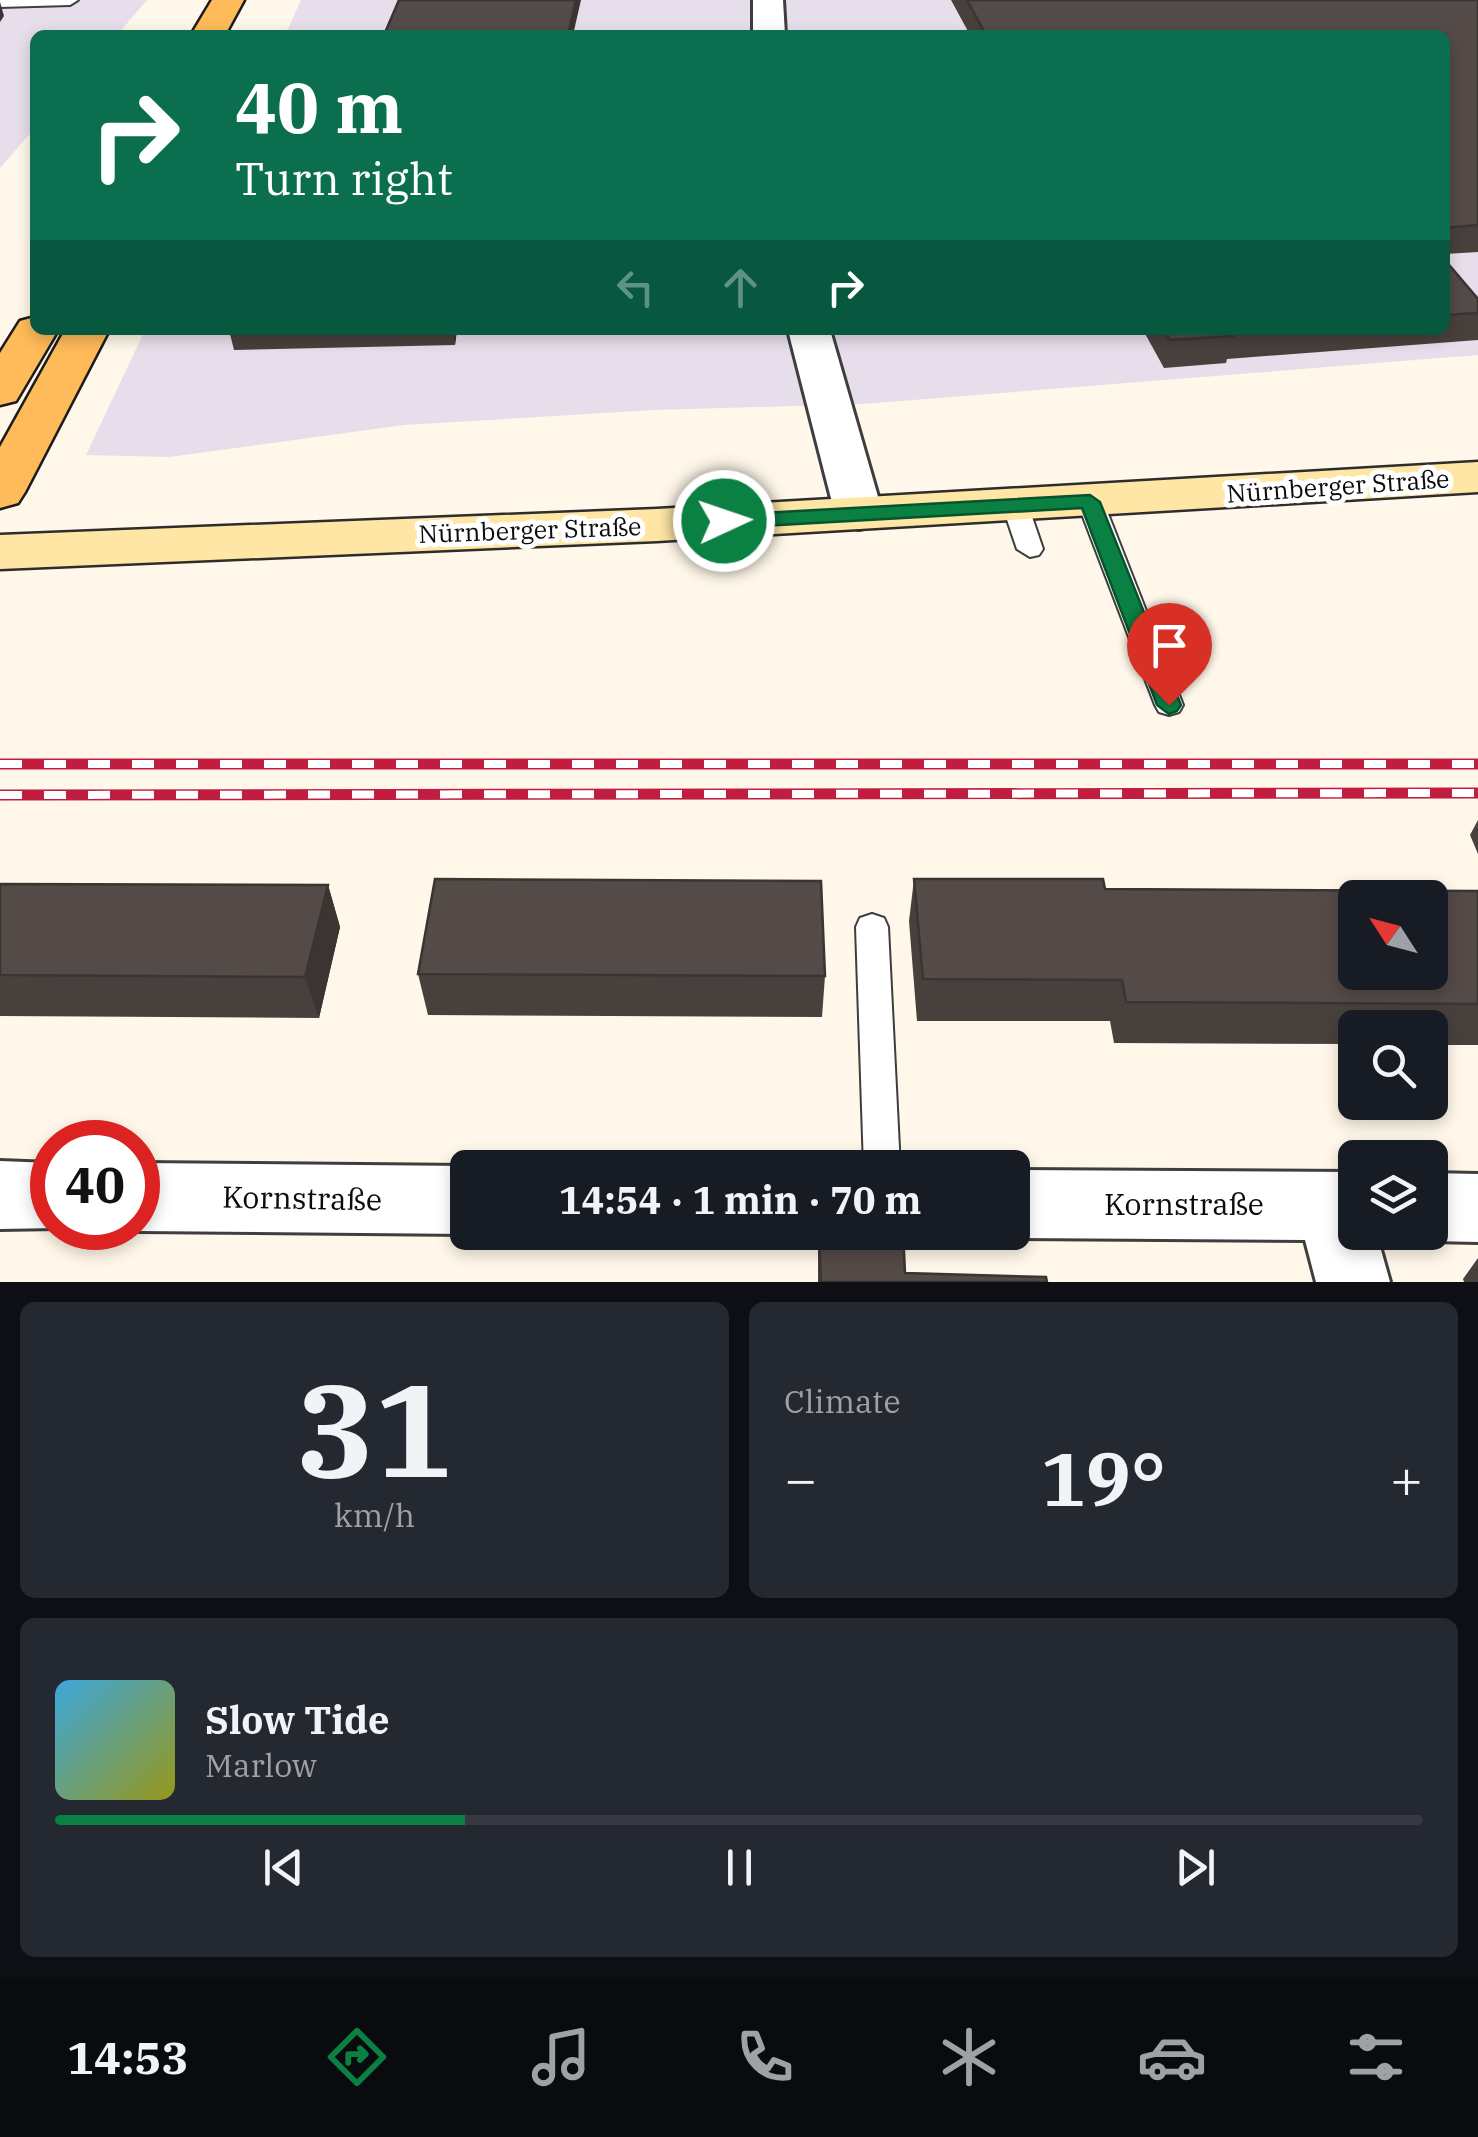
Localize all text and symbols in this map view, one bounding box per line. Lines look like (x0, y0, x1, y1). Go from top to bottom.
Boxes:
text: 40 m (235, 61, 403, 152)
icon: right (70, 70, 200, 200)
text: Turn right (235, 149, 453, 207)
icon: left (608, 260, 663, 315)
icon: ahead (713, 260, 768, 315)
icon: right (818, 260, 873, 315)
street label: Nürnberger Straße (1226, 461, 1450, 510)
position arrow (672, 469, 776, 573)
street label: Nürnberger Straße (418, 509, 642, 550)
pin (1127, 603, 1212, 706)
icon: arrive (1142, 618, 1197, 673)
north arrow (1338, 880, 1448, 990)
map controls (1338, 880, 1448, 1250)
button: search (1338, 1010, 1448, 1120)
speed limit sign: 40 (30, 1120, 160, 1250)
button: layers (1338, 1140, 1448, 1250)
text: 14:54 · 1 min · 70 m (559, 1175, 921, 1224)
street label: Kornstraße (222, 1177, 382, 1218)
street label: Kornstraße (1104, 1184, 1264, 1223)
text: 31 (296, 1344, 453, 1513)
text: Climate (784, 1380, 901, 1422)
text: 19° (1041, 1429, 1166, 1527)
text: − (784, 1443, 817, 1514)
text: + (1390, 1443, 1423, 1514)
text: km/h (334, 1494, 415, 1536)
text: Slow Tide (205, 1695, 390, 1744)
text: Marlow (205, 1744, 317, 1786)
icon: previous (256, 1840, 311, 1895)
icon: pause (712, 1840, 767, 1895)
icon: next (1168, 1840, 1223, 1895)
icon: directions (322, 2022, 392, 2092)
icon: music (526, 2022, 596, 2092)
icon: phone (730, 2022, 800, 2092)
icon: climate (934, 2022, 1004, 2092)
icon: car (1137, 2022, 1207, 2092)
icon: filters (1341, 2022, 1411, 2092)
text: 14:53 (67, 2028, 189, 2086)

